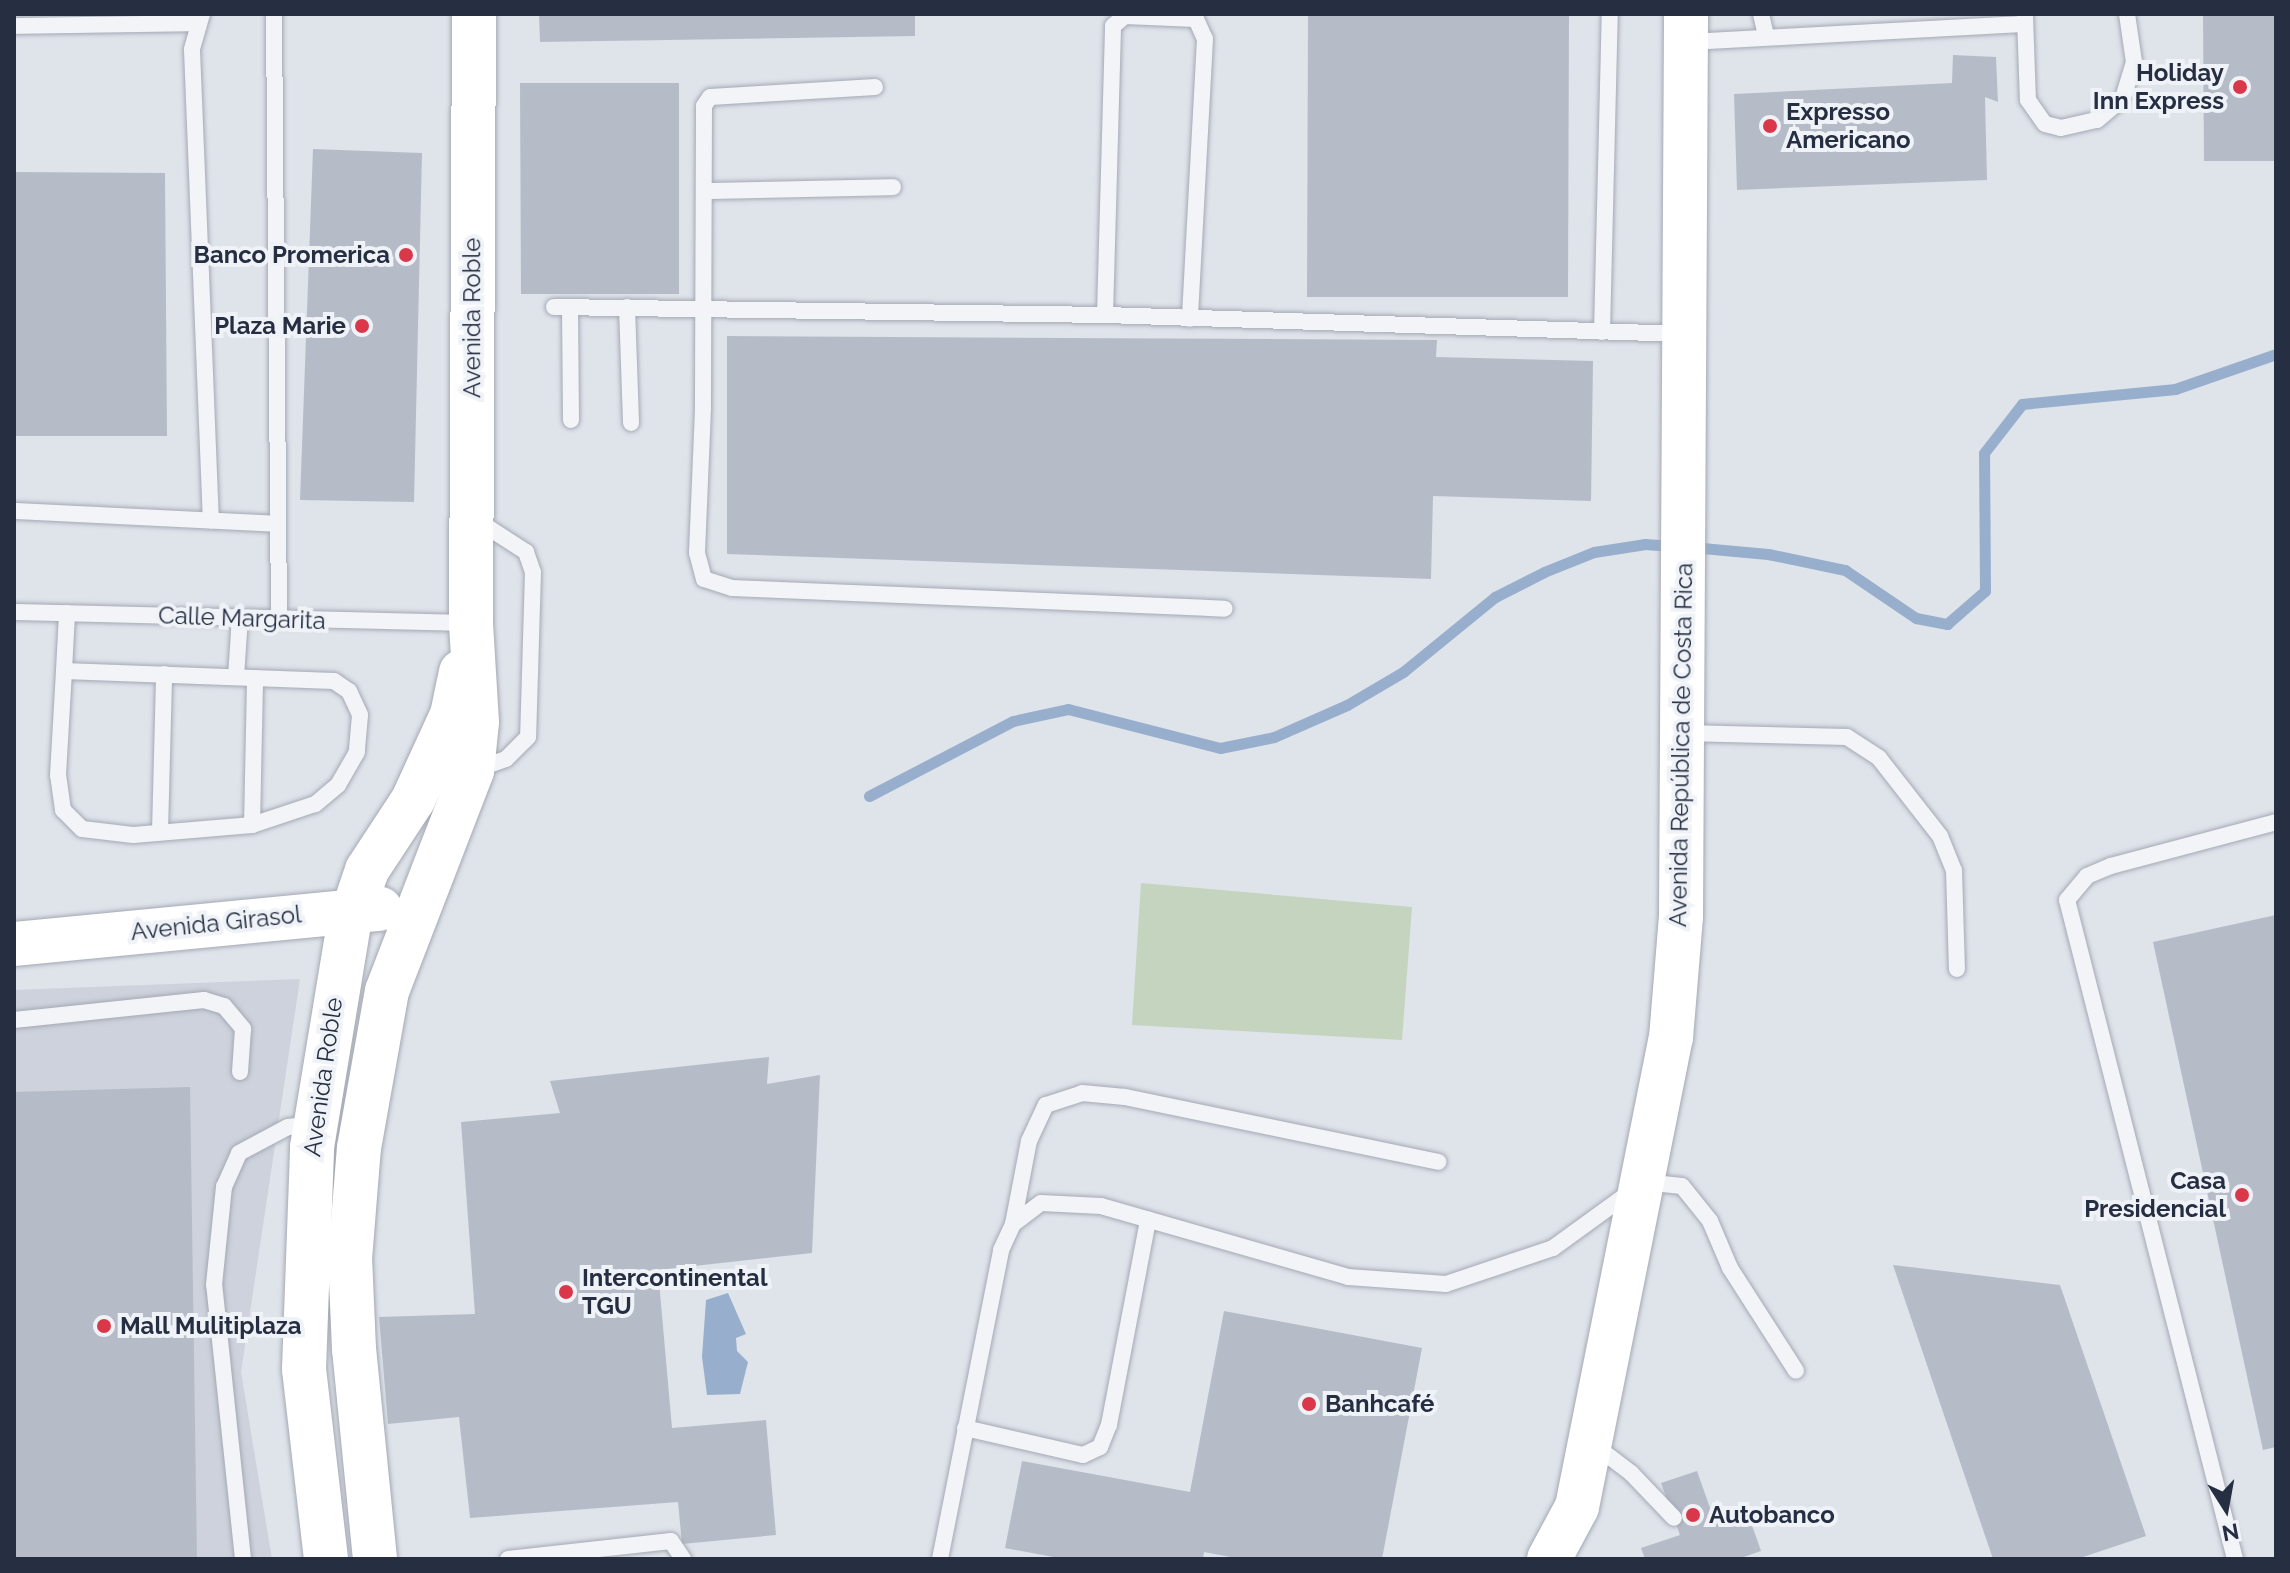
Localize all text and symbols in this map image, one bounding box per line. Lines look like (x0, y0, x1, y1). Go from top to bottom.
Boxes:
place label: Holiday Inn Express (2093, 59, 2224, 115)
marker: Holiday Inn Express (2231, 78, 2249, 96)
place label: Expresso Americano (1786, 98, 1911, 154)
marker: Expresso Americano (1761, 117, 1779, 135)
street label: Avenida Roble (458, 238, 486, 398)
place label: Banco Promerica (194, 241, 390, 269)
marker: Banco Promerica (397, 246, 415, 264)
place label: Plaza Marie (214, 312, 346, 340)
marker: Plaza Marie (353, 317, 371, 335)
street label: Avenida República de Costa Rica (1663, 563, 1699, 927)
street label: Calle Margarita (158, 601, 326, 635)
street label: Avenida Girasol (129, 900, 303, 946)
street label: Avenida Roble (298, 996, 348, 1158)
place label: Casa Presidencial (2084, 1167, 2226, 1223)
marker: Casa Presidencial (2233, 1186, 2251, 1204)
place label: Intercontinental TGU (582, 1264, 767, 1320)
marker: Intercontinental TGU (557, 1283, 575, 1301)
place label: Mall Mulitiplaza (120, 1312, 302, 1340)
marker: Mall Mulitiplaza (95, 1317, 113, 1335)
place label: Banhcafé (1325, 1390, 1434, 1418)
marker: Banhcafé (1300, 1395, 1318, 1413)
north arrow (2186, 1469, 2266, 1549)
place label: Autobanco (1709, 1501, 1835, 1529)
marker: Autobanco (1684, 1506, 1702, 1524)
text: N (2220, 1518, 2241, 1547)

